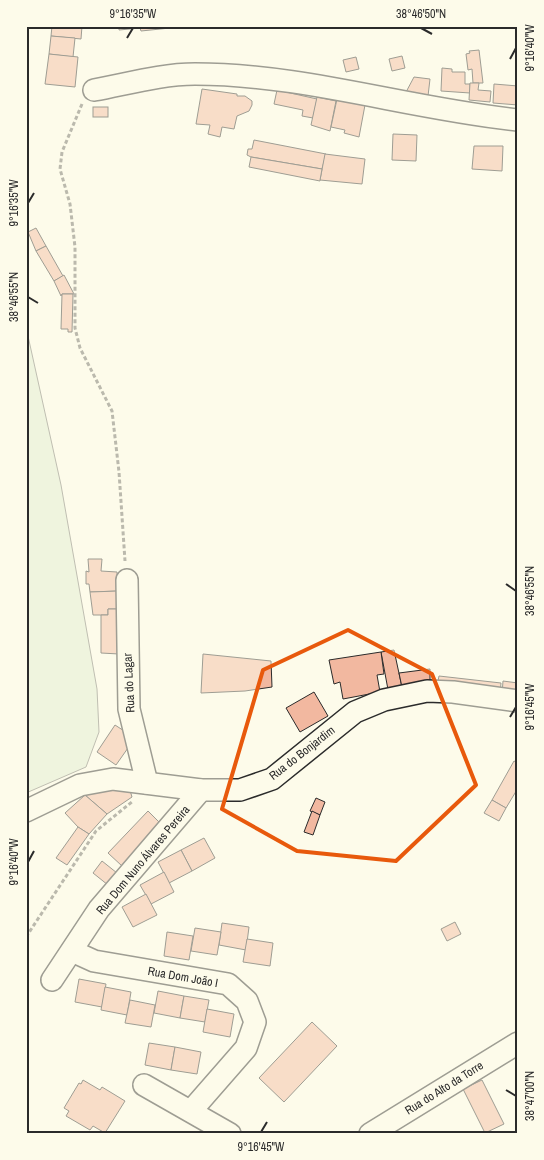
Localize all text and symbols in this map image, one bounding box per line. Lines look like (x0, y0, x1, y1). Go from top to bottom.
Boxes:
text: 9°16'35"W (110, 6, 157, 22)
text: 38°46'50"N (396, 6, 446, 22)
text: 9°16'40"W (522, 24, 538, 71)
text: 9°16'35"W (6, 179, 22, 226)
text: 38°46'55"N (6, 272, 22, 322)
text: 38°46'55"N (522, 566, 538, 616)
street label: Rua do Lagar (119, 652, 139, 713)
text: 9°16'45"W (522, 683, 538, 730)
street label: Rua do Bonjardim (266, 722, 338, 784)
street label: Rua Dom Nuno Álvares Pereira (93, 802, 194, 918)
text: 9°16'40"W (6, 838, 22, 885)
street label: Rua Dom João I (147, 963, 219, 991)
street label: Rua do Alto da Torre (402, 1057, 486, 1119)
text: 38°47'00"N (522, 1071, 538, 1121)
text: 9°16'45"W (238, 1139, 285, 1155)

